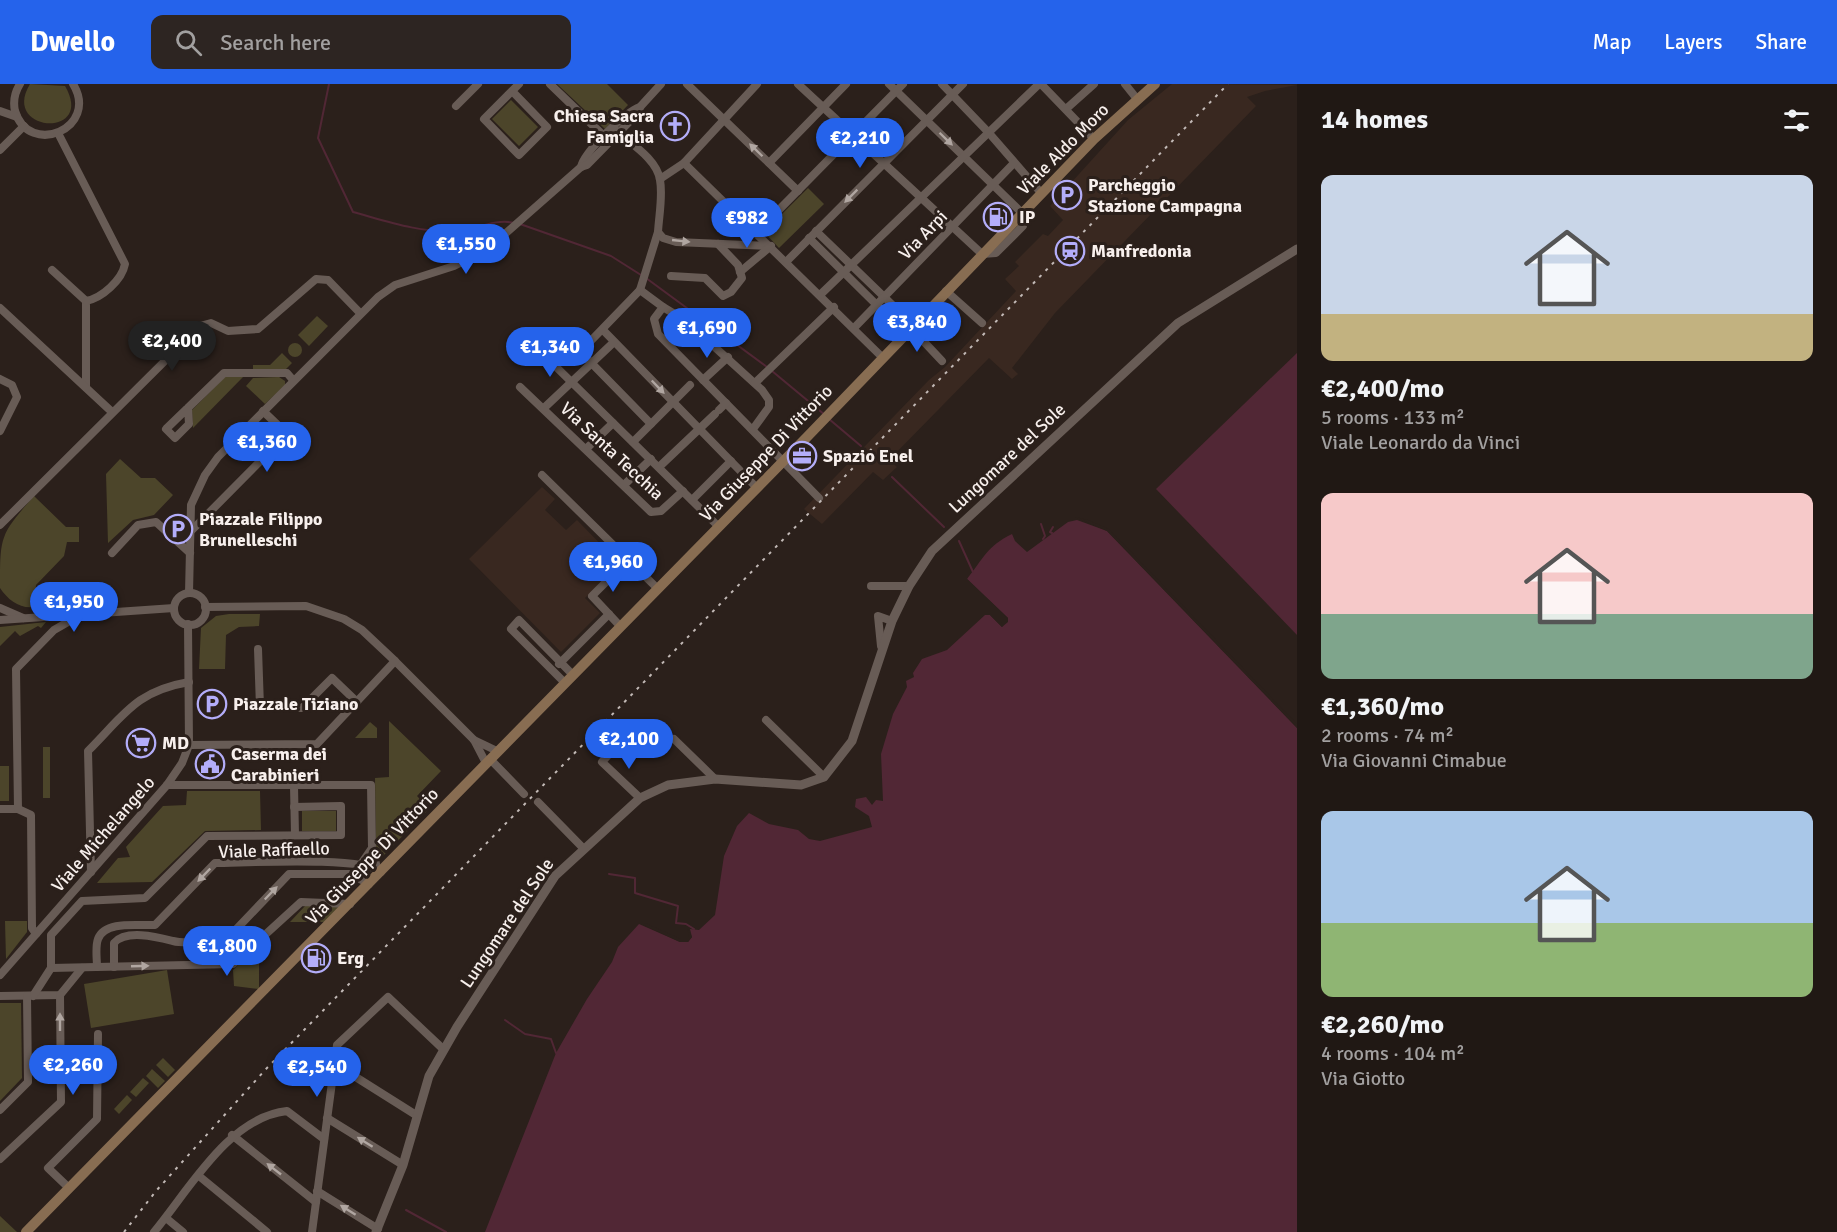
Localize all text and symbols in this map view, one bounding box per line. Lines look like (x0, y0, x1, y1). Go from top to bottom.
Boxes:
search box (151, 15, 571, 69)
text: Dwello (30, 25, 115, 59)
icon: search (172, 26, 205, 59)
text: Search here (220, 29, 331, 56)
text: Map (1593, 29, 1631, 55)
text: Layers (1664, 29, 1722, 55)
text: Share (1755, 29, 1807, 55)
street label: Viale Aldo Moro (1013, 99, 1113, 199)
text: 14 homes (1321, 104, 1428, 136)
icon: filters (1780, 104, 1813, 137)
place label: Chiesa Sacra Famiglia (554, 105, 654, 148)
church icon: Chiesa Sacra Famiglia (659, 110, 691, 142)
pin: €2,210 (811, 118, 909, 169)
text: €2,210 (830, 125, 890, 150)
one-way arrow (938, 132, 952, 146)
one-way arrow (748, 143, 763, 157)
place label: Parcheggio Stazione Campagna (1088, 174, 1242, 217)
parking icon: Parcheggio Stazione Campagna (1051, 179, 1083, 211)
one-way arrow (844, 189, 859, 203)
pin: €982 (711, 198, 783, 249)
fuel station icon: IP (982, 201, 1014, 233)
text: €982 (725, 205, 769, 230)
street label: Via Arpi (894, 206, 952, 264)
place label: IP (1019, 206, 1036, 228)
icon: home (1513, 214, 1621, 322)
pin: €1,550 (417, 224, 515, 275)
text: €1,550 (436, 231, 496, 256)
station icon: Manfredonia (1054, 235, 1086, 267)
one-way arrow (672, 236, 691, 246)
place label: Manfredonia (1091, 240, 1191, 262)
pin: €3,840 (868, 302, 966, 353)
pin: €1,690 (658, 308, 756, 359)
text: €3,840 (887, 309, 947, 334)
text: €1,690 (677, 315, 737, 340)
pin: €2,400 (123, 321, 221, 372)
pin: €1,340 (501, 327, 599, 378)
text: €2,400 (142, 328, 202, 353)
text: €1,340 (520, 334, 580, 359)
text: €2,400/mo (1321, 373, 1444, 405)
one-way arrow (651, 380, 665, 395)
street label: Via Giuseppe Di Vittorio (695, 380, 837, 526)
street label: Via Santa Tecchia (556, 397, 668, 505)
street label: Lungomare del Sole (944, 398, 1070, 518)
text: 5 rooms · 133 m² (1321, 405, 1465, 430)
pin: €1,360 (218, 422, 316, 473)
text: €1,360 (237, 429, 297, 454)
text: Viale Leonardo da Vinci (1321, 430, 1520, 455)
office icon: Spazio Enel (786, 440, 818, 472)
place label: Spazio Enel (823, 445, 914, 467)
place label: Piazzale Filippo Brunelleschi (199, 508, 323, 551)
parking icon: Piazzale Filippo Brunelleschi (162, 513, 194, 545)
icon: home (1513, 532, 1621, 640)
pin: €1,960 (564, 542, 662, 593)
text: €1,960 (583, 549, 643, 574)
pin: €1,950 (25, 582, 123, 633)
text: €1,950 (44, 589, 104, 614)
parking icon: Piazzale Tiziano (196, 688, 228, 720)
text: €1,360/mo (1321, 691, 1444, 723)
place label: Piazzale Tiziano (233, 693, 358, 715)
pin: €2,100 (580, 719, 678, 770)
text: 2 rooms · 74 m² (1321, 723, 1454, 748)
text: €2,100 (599, 726, 659, 751)
supermarket icon: MD (125, 727, 157, 759)
place label: MD (162, 732, 189, 754)
place label: Caserma dei Carabinieri (231, 743, 327, 786)
public building icon: Caserma dei Carabinieri (194, 748, 226, 780)
text: Via Giovanni Cimabue (1321, 748, 1507, 773)
street label: Viale Michelangelo (47, 772, 159, 896)
street label: Via Giuseppe Di Vittorio (301, 783, 443, 929)
street label: Viale Raffaello (218, 837, 330, 863)
icon: home (1513, 850, 1621, 958)
street label: Lungomare del Sole (456, 854, 558, 992)
one-way arrow (197, 867, 211, 881)
one-way arrow (264, 886, 278, 900)
pin: €1,800 (178, 926, 276, 977)
text: €1,800 (197, 933, 257, 958)
fuel station icon: Erg (300, 942, 332, 974)
place label: Erg (337, 947, 364, 969)
one-way arrow (131, 962, 150, 971)
text: €2,260/mo (1321, 1009, 1444, 1041)
one-way arrow (55, 1012, 65, 1031)
text: 4 rooms · 104 m² (1321, 1041, 1465, 1066)
pin: €2,260 (24, 1045, 122, 1096)
pin: €2,540 (268, 1047, 366, 1098)
text: €2,260 (43, 1052, 103, 1077)
text: €2,540 (287, 1054, 347, 1079)
text: Via Giotto (1321, 1066, 1405, 1091)
one-way arrow (357, 1136, 373, 1147)
one-way arrow (266, 1162, 282, 1175)
one-way arrow (340, 1205, 356, 1216)

